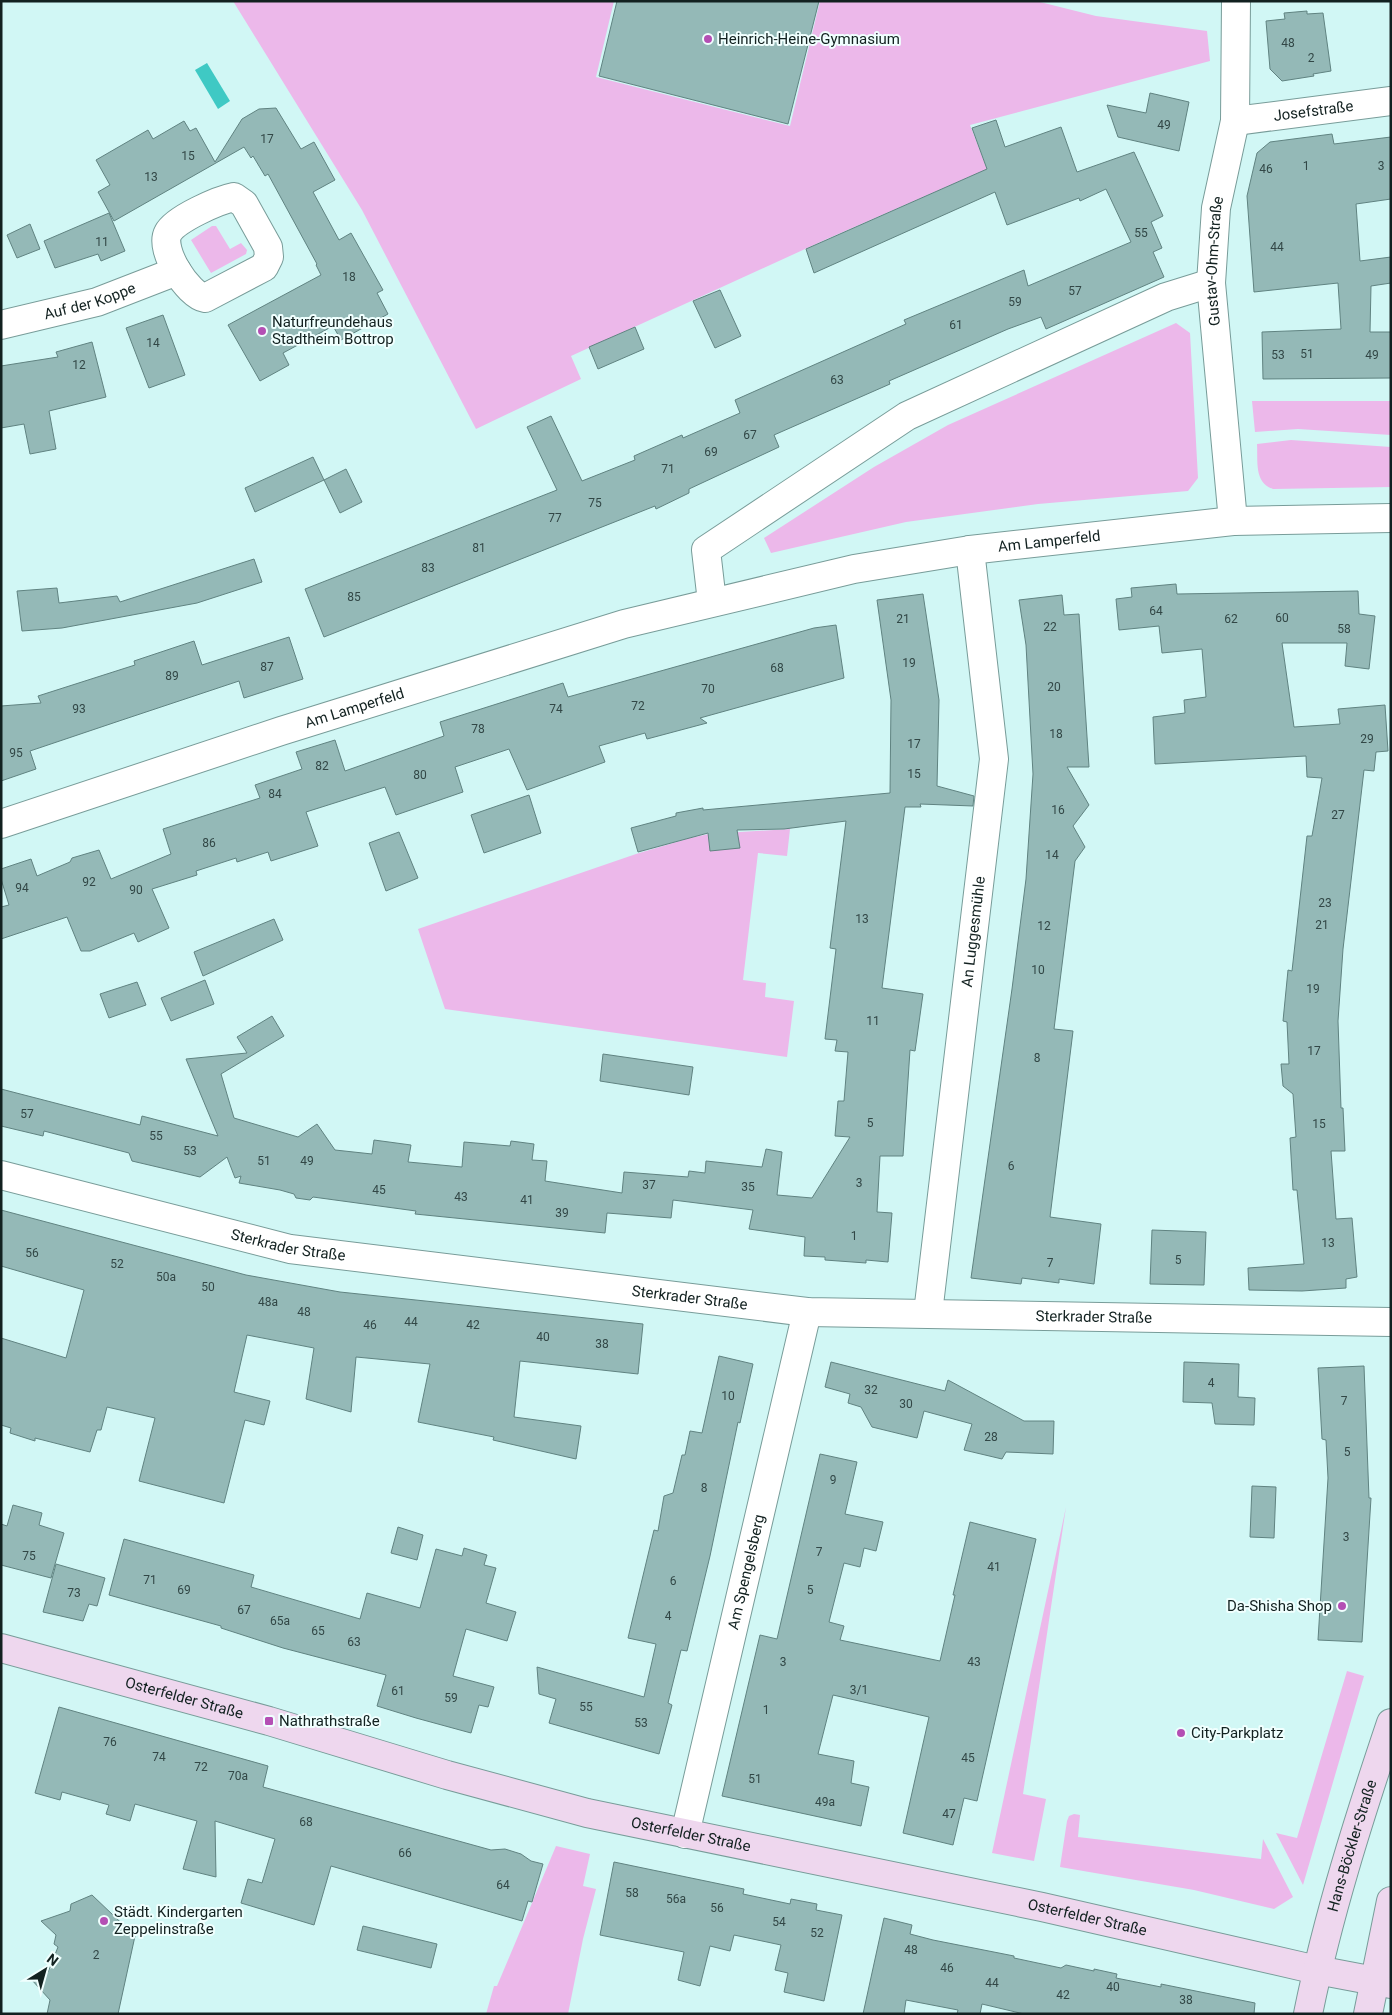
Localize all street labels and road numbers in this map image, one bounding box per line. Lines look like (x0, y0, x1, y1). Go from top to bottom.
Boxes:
street label: Josefstraße (1272, 97, 1354, 125)
street label: Gustav-Ohm-Straße (1202, 194, 1227, 327)
street label: Auf der Koppe (42, 279, 138, 323)
street label: Am Lamperfeld (997, 527, 1101, 556)
street label: Am Lamperfeld (303, 684, 406, 732)
street label: An Luggesmühle (958, 875, 989, 988)
street label: Sterkrader Straße (229, 1225, 347, 1265)
street label: Sterkrader Straße (631, 1282, 749, 1314)
street label: Sterkrader Straße (1035, 1307, 1152, 1327)
street label: Am Spengelsberg (724, 1513, 768, 1632)
street label: Osterfelder Straße (123, 1673, 245, 1723)
street label: Hans-Böckler-Straße (1324, 1777, 1381, 1914)
street label: Osterfelder Straße (630, 1813, 752, 1856)
street label: Osterfelder Straße (1026, 1895, 1149, 1940)

